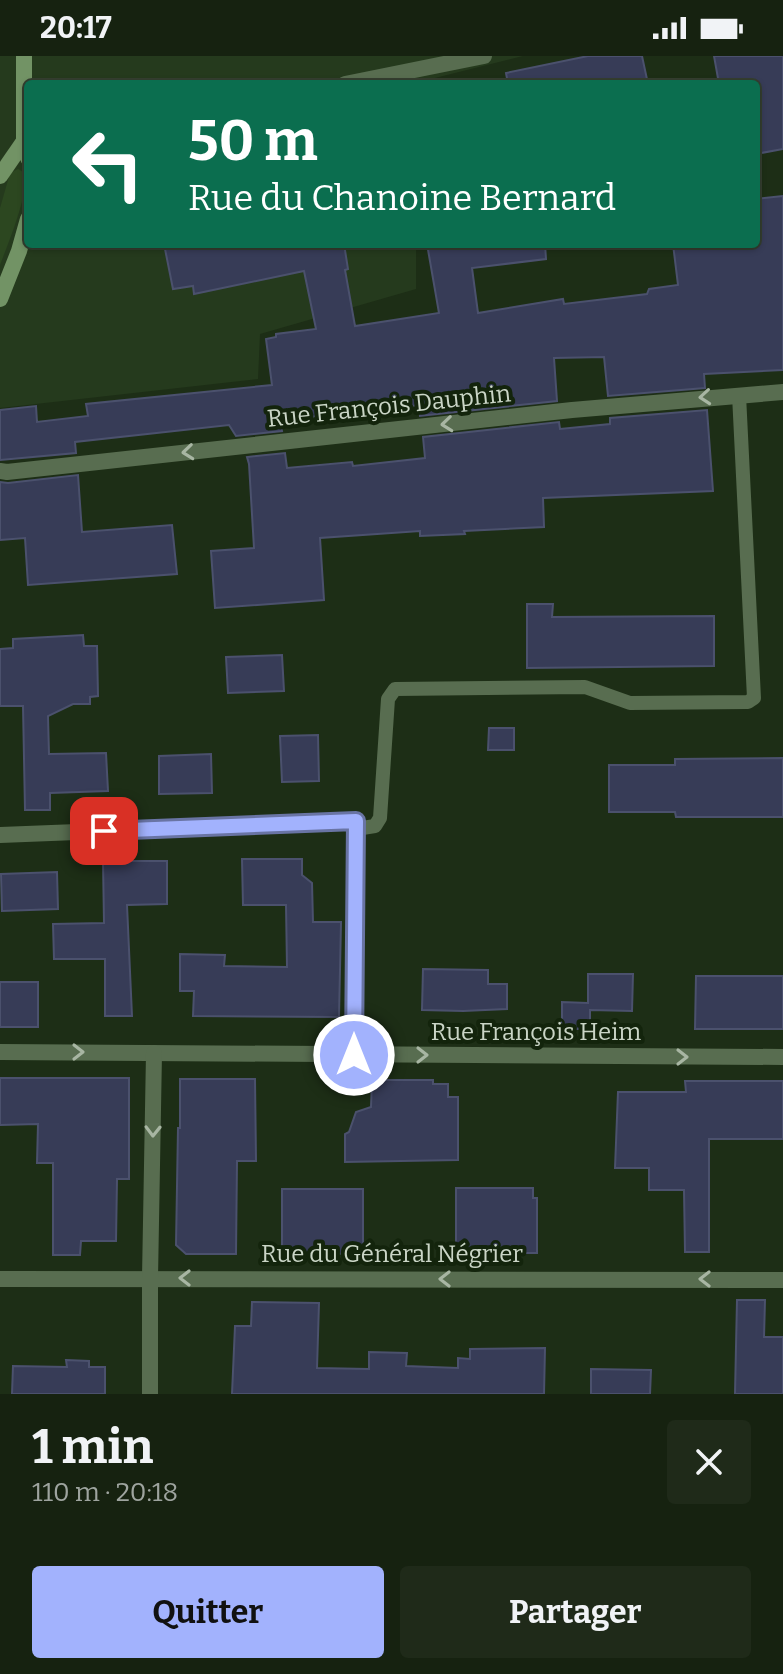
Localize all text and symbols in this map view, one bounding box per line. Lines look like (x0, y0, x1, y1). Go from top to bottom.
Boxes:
text: 20:17 (40, 10, 112, 46)
text: 50 m (188, 108, 318, 175)
icon: left (56, 112, 160, 216)
text: Rue du Chanoine Bernard (188, 176, 616, 220)
street label: Rue François Dauphin (266, 379, 512, 433)
one-way arrow (698, 389, 711, 406)
one-way arrow (440, 415, 453, 432)
one-way arrow (181, 444, 194, 461)
pin (70, 797, 138, 865)
icon: arrive (82, 809, 126, 853)
position arrow (312, 1013, 396, 1097)
street label: Rue François Heim (431, 1018, 641, 1046)
one-way arrow (72, 1043, 85, 1061)
one-way arrow (416, 1046, 429, 1064)
one-way arrow (676, 1048, 689, 1065)
one-way arrow (144, 1125, 161, 1138)
street label: Rue du Général Négrier (261, 1240, 523, 1268)
one-way arrow (178, 1269, 191, 1287)
one-way arrow (438, 1270, 451, 1288)
one-way arrow (698, 1270, 711, 1288)
text: 1 min (32, 1418, 153, 1476)
button: close (667, 1420, 751, 1504)
text: 110 m · 20:18 (32, 1477, 178, 1508)
button: Quitter (32, 1566, 384, 1658)
button: Partager (400, 1566, 751, 1658)

